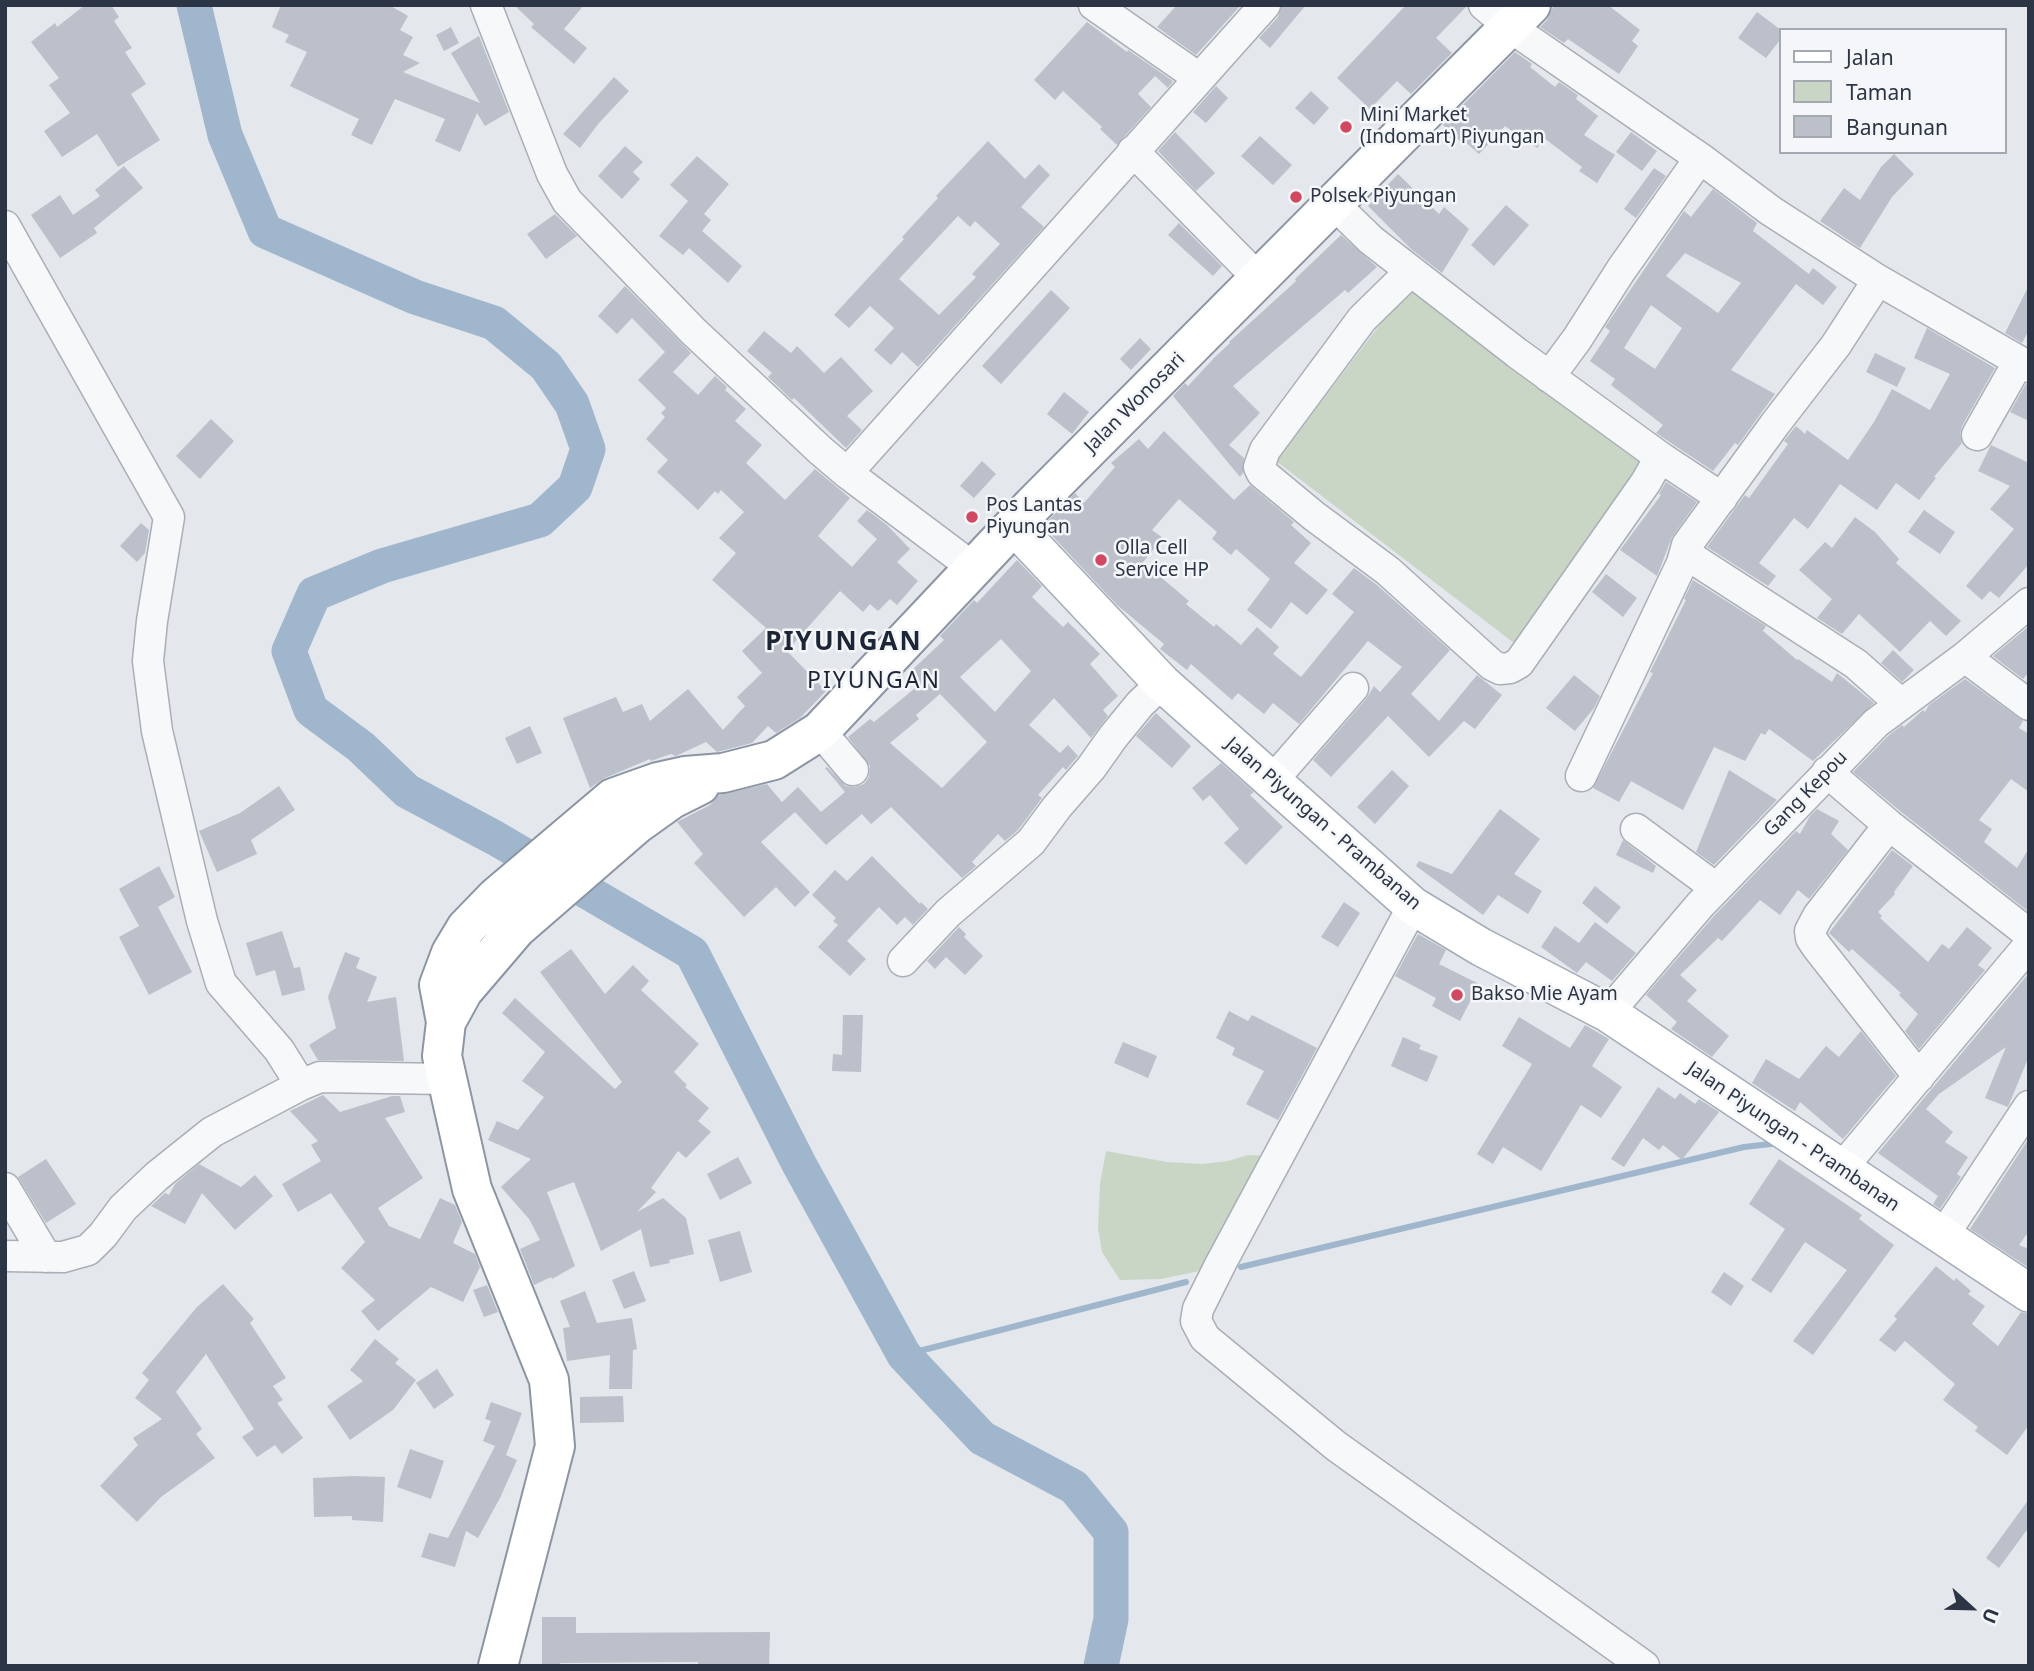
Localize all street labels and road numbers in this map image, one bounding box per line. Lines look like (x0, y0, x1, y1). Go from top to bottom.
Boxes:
street label: Jalan Wonosari (1080, 348, 1190, 458)
street label: Jalan Piyungan - Prambanan (1221, 733, 1425, 915)
street label: Gang Kepou (1760, 746, 1852, 842)
street label: Jalan Piyungan - Prambanan (1682, 1057, 1904, 1217)

